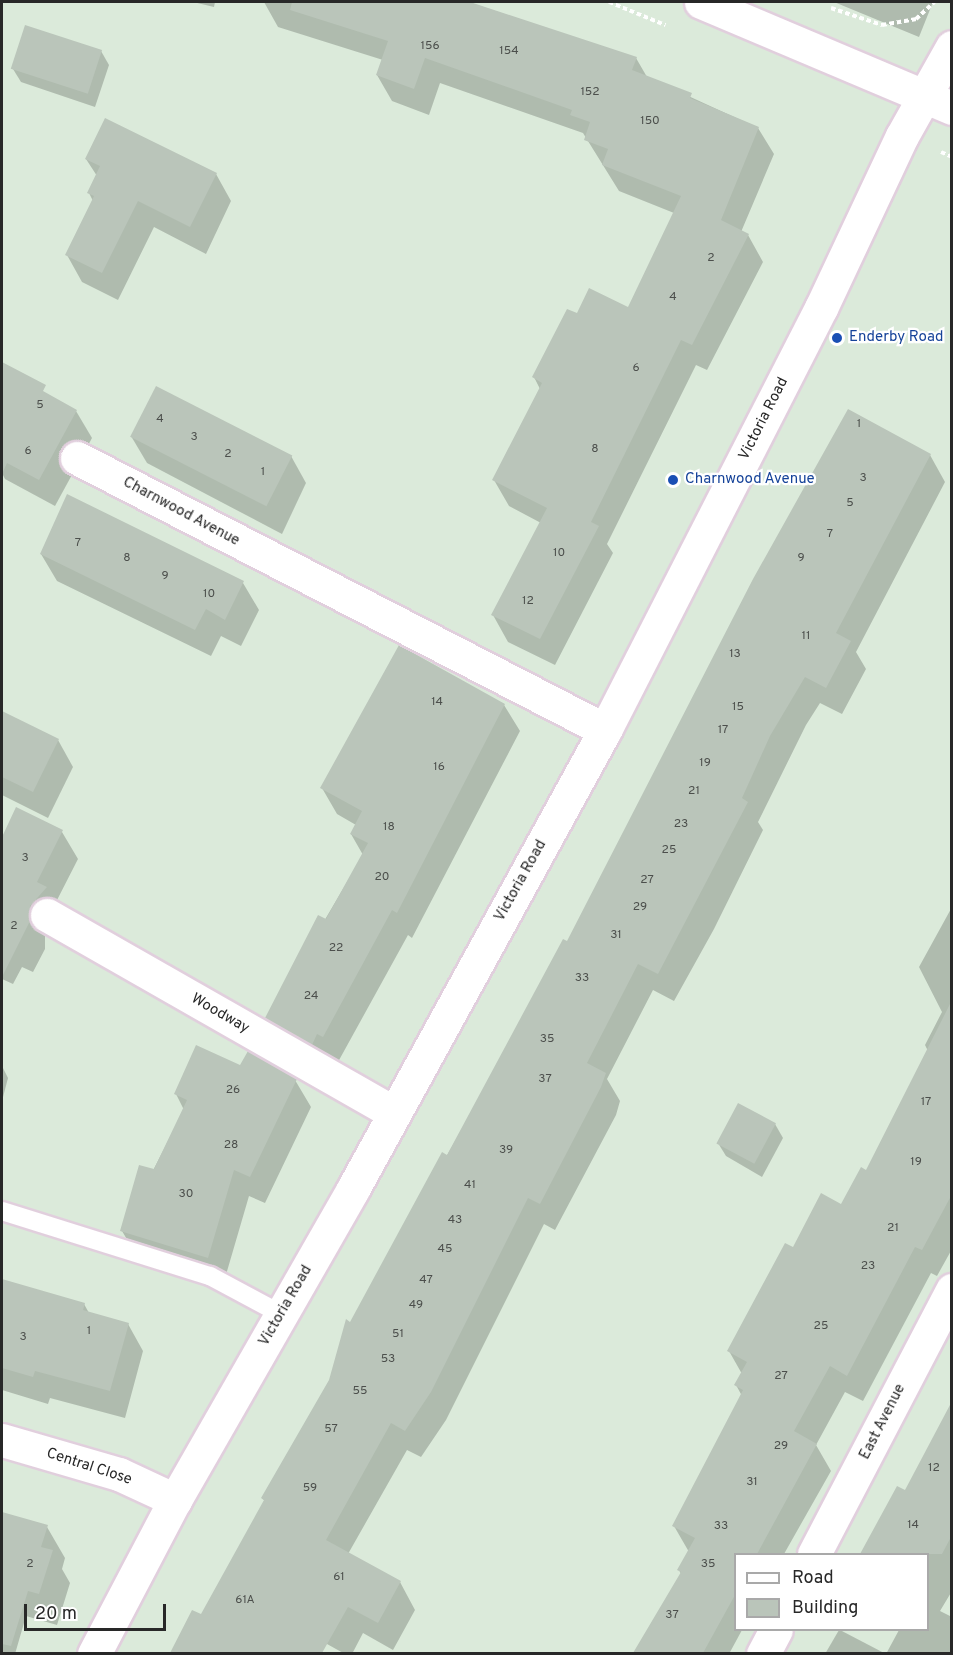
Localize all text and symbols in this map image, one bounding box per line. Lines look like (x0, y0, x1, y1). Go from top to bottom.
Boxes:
house number: 156 (420, 40, 440, 54)
house number: 154 (499, 45, 519, 59)
house number: 152 (580, 86, 600, 100)
house number: 150 (640, 115, 660, 129)
house number: 2 (707, 252, 715, 266)
house number: 4 (669, 291, 677, 305)
place label: Enderby Road (849, 329, 944, 347)
marker: Enderby Road (830, 331, 844, 345)
house number: 6 (632, 362, 640, 376)
street label: Victoria Road (735, 375, 793, 463)
house number: 5 (36, 399, 44, 413)
house number: 4 (156, 413, 164, 427)
house number: 1 (857, 418, 861, 432)
house number: 3 (190, 431, 198, 445)
house number: 8 (591, 443, 599, 457)
house number: 6 (24, 445, 32, 459)
house number: 2 (224, 448, 232, 462)
house number: 1 (261, 466, 265, 480)
place label: Charnwood Avenue (685, 471, 815, 489)
house number: 3 (859, 472, 867, 486)
street label: Charnwood Avenue (119, 473, 243, 551)
marker: Charnwood Avenue (666, 473, 680, 487)
house number: 5 (846, 497, 854, 511)
house number: 7 (827, 528, 833, 542)
house number: 7 (75, 537, 81, 551)
house number: 10 (553, 547, 565, 561)
house number: 8 (123, 552, 131, 566)
house number: 9 (797, 552, 805, 566)
house number: 9 (161, 570, 169, 584)
house number: 10 (203, 588, 215, 602)
house number: 12 (522, 595, 534, 609)
house number: 11 (802, 630, 810, 644)
house number: 13 (729, 648, 741, 662)
house number: 14 (431, 696, 443, 710)
house number: 15 (732, 701, 744, 715)
house number: 17 (718, 724, 728, 738)
house number: 19 (699, 757, 711, 771)
house number: 16 (433, 761, 445, 775)
house number: 21 (688, 785, 700, 799)
house number: 23 (674, 818, 688, 832)
house number: 18 (383, 821, 395, 835)
street label: Victoria Road (491, 837, 551, 925)
house number: 25 (662, 844, 676, 858)
house number: 3 (21, 852, 29, 866)
house number: 20 (374, 871, 390, 885)
house number: 27 (640, 874, 654, 888)
house number: 29 (633, 901, 647, 915)
house number: 2 (10, 920, 18, 934)
house number: 31 (610, 929, 622, 943)
house number: 22 (329, 942, 343, 956)
house number: 33 (575, 972, 589, 986)
street label: Woodway (188, 990, 252, 1038)
house number: 24 (304, 990, 318, 1004)
house number: 35 (540, 1033, 554, 1047)
house number: 37 (538, 1073, 552, 1087)
house number: 26 (226, 1084, 240, 1098)
house number: 17 (921, 1096, 931, 1110)
house number: 28 (224, 1139, 238, 1153)
house number: 39 (499, 1144, 513, 1158)
house number: 19 (910, 1156, 922, 1170)
house number: 41 (464, 1179, 476, 1193)
house number: 30 (179, 1188, 193, 1202)
house number: 43 (448, 1214, 462, 1228)
house number: 21 (887, 1222, 899, 1236)
house number: 45 (438, 1243, 452, 1257)
house number: 23 (861, 1260, 875, 1274)
street label: Victoria Road (256, 1262, 316, 1350)
house number: 47 (419, 1274, 433, 1288)
house number: 49 (409, 1299, 423, 1313)
house number: 25 (814, 1320, 828, 1334)
house number: 1 (87, 1325, 91, 1339)
house number: 51 (392, 1328, 404, 1342)
house number: 3 (19, 1331, 27, 1345)
house number: 53 (381, 1353, 395, 1367)
house number: 27 (774, 1370, 788, 1384)
street label: East Avenue (856, 1381, 910, 1463)
house number: 55 (353, 1385, 367, 1399)
house number: 57 (324, 1423, 338, 1437)
house number: 29 (774, 1440, 788, 1454)
street label: Central Close (44, 1445, 134, 1489)
house number: 12 (928, 1462, 940, 1476)
house number: 31 (746, 1476, 758, 1490)
house number: 59 (303, 1482, 317, 1496)
house number: 14 (907, 1519, 919, 1533)
house number: 33 (714, 1520, 728, 1534)
legend (734, 1553, 929, 1631)
house number: 2 (26, 1558, 34, 1572)
house number: 35 (701, 1558, 715, 1572)
text: Road (792, 1567, 834, 1590)
house number: 61 (333, 1571, 345, 1585)
scale bar (27, 1592, 170, 1630)
house number: 61A (235, 1594, 255, 1608)
text: Building (792, 1597, 858, 1620)
text: 20 m (35, 1603, 77, 1626)
house number: 37 (665, 1609, 679, 1623)

